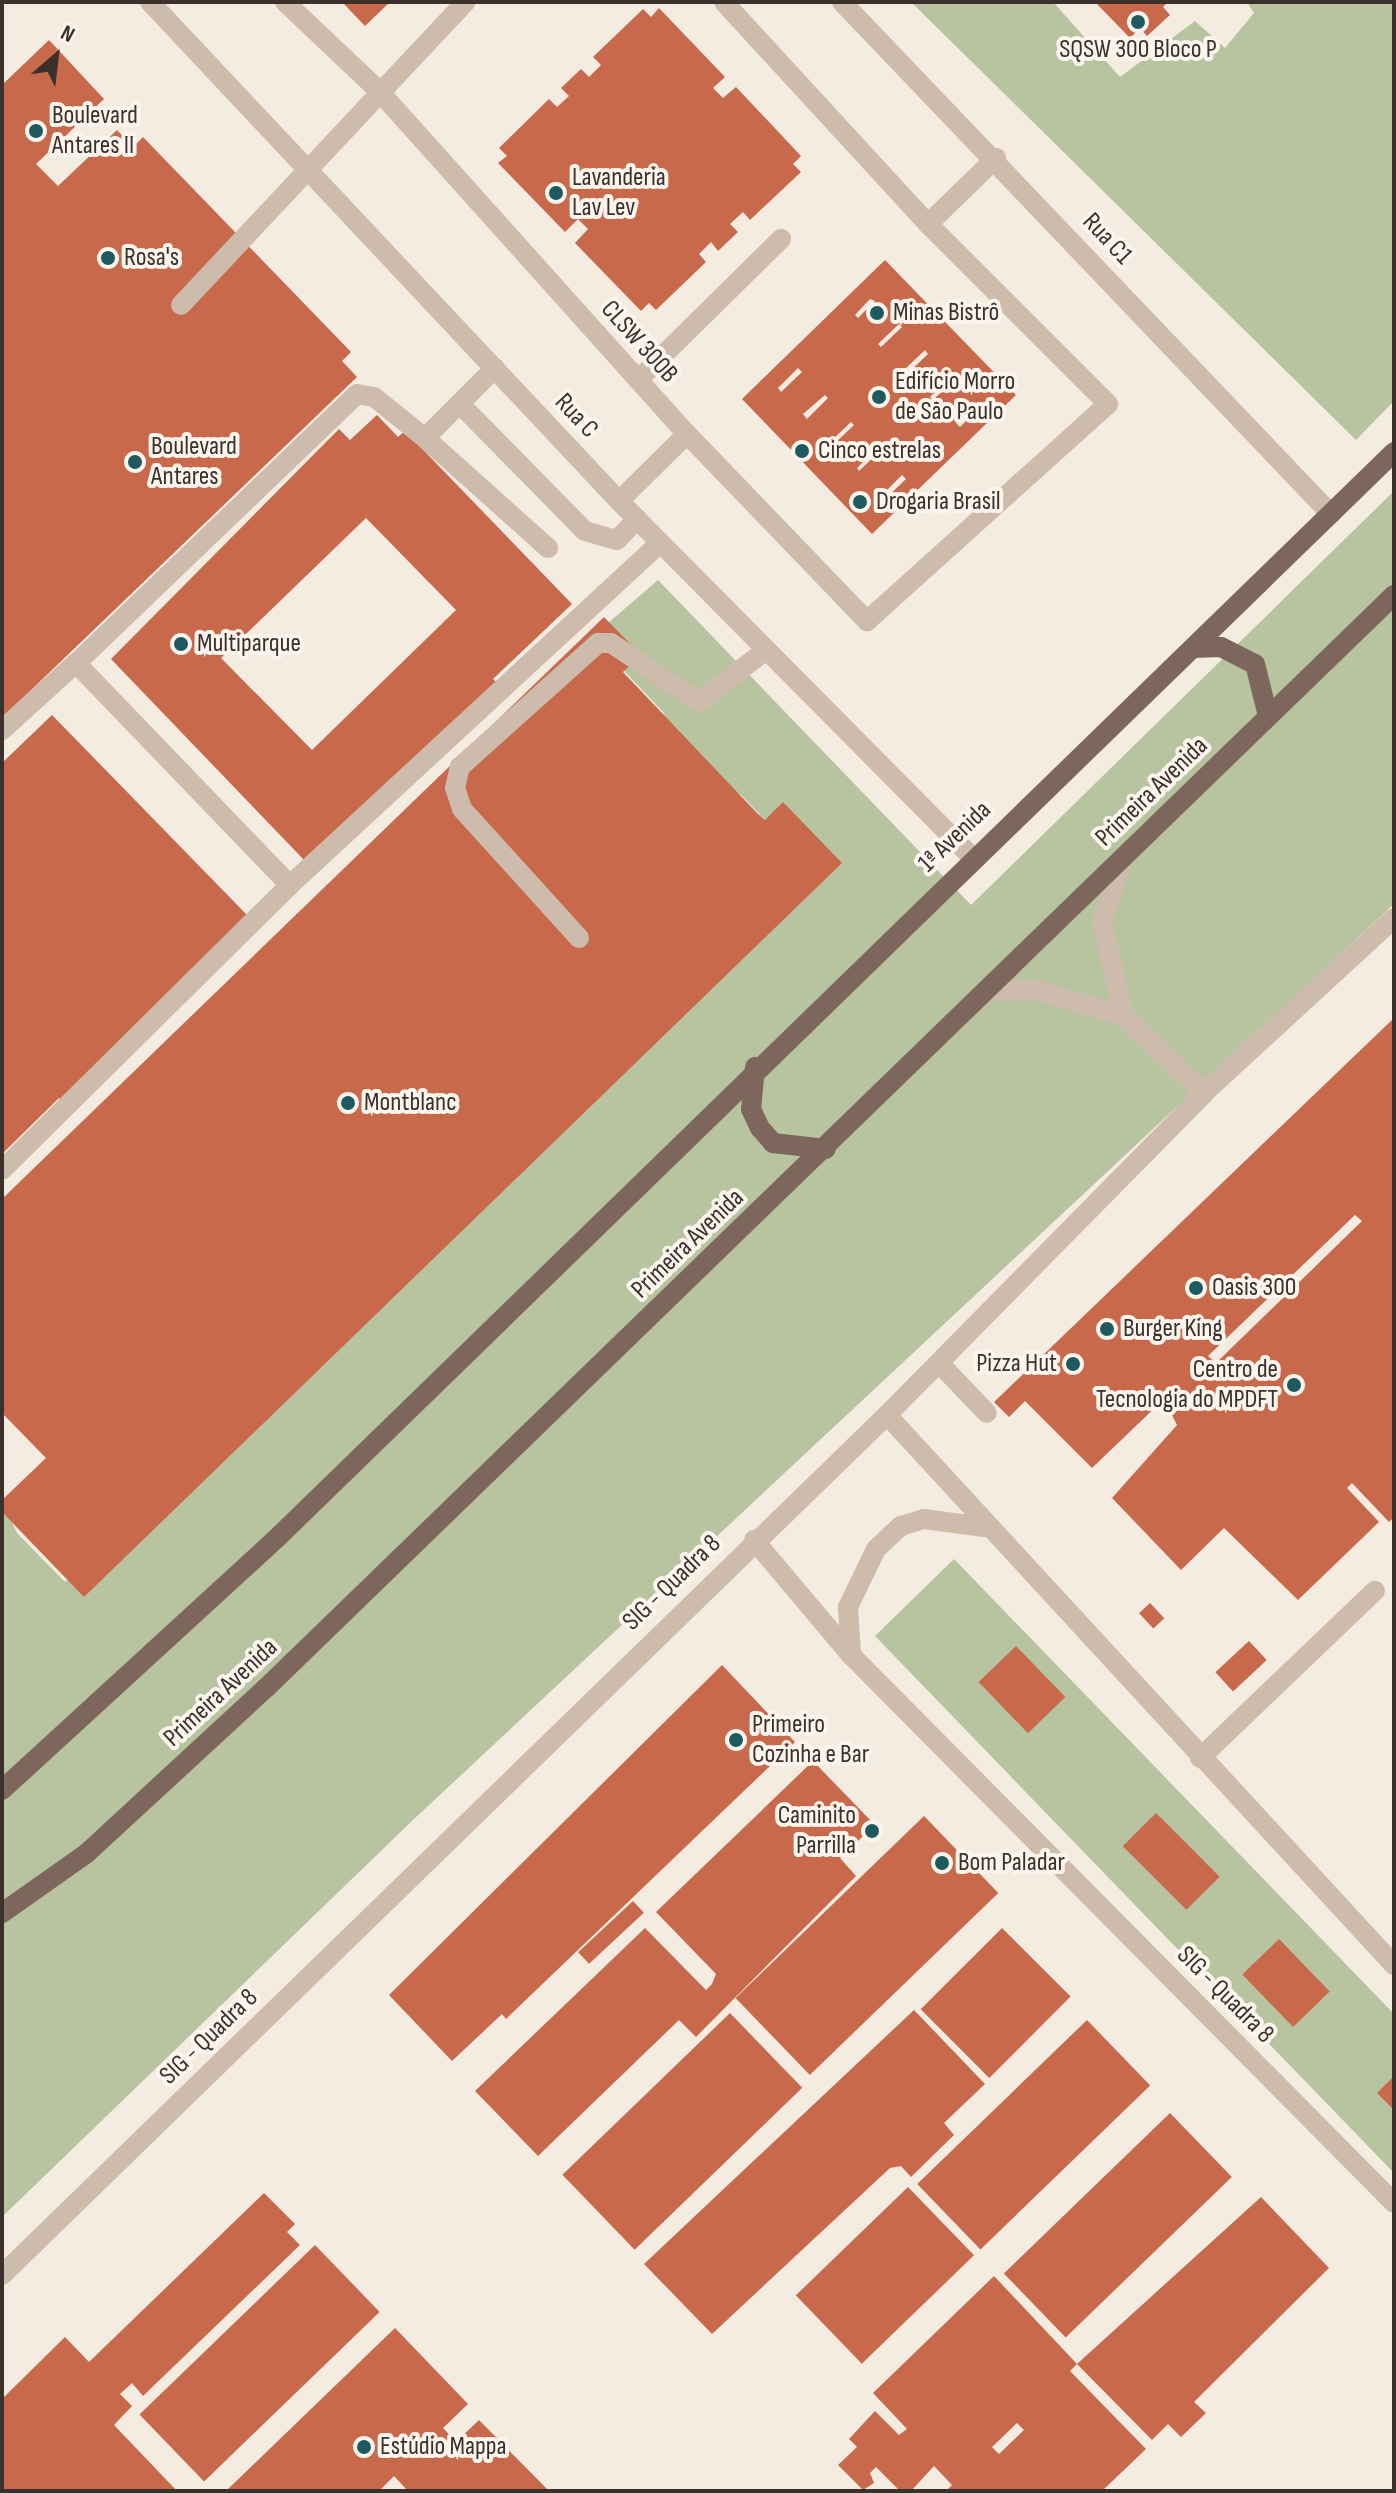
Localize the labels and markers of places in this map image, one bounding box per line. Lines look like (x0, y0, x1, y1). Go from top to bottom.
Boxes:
marker: SQSW 300 Bloco P (1129, 13, 1147, 31)
place label: SQSW 300 Bloco P (1059, 34, 1217, 66)
place label: Boulevard Antares II (52, 100, 138, 162)
marker: Boulevard Antares II (27, 122, 45, 140)
place label: Lavanderia Lav Lev (572, 162, 666, 224)
marker: Lavanderia Lav Lev (547, 184, 565, 202)
place label: Rosa's (124, 242, 179, 274)
marker: Rosa's (99, 249, 117, 267)
place label: Minas Bistrô (893, 297, 999, 329)
marker: Minas Bistrô (868, 304, 886, 322)
place label: Edifício Morro de São Paulo (895, 366, 1015, 428)
marker: Edifício Morro de São Paulo (870, 388, 888, 406)
place label: Boulevard Antares (151, 431, 237, 492)
place label: Cinco estrelas (818, 435, 941, 467)
marker: Cinco estrelas (793, 442, 811, 460)
marker: Boulevard Antares (126, 453, 144, 471)
place label: Drogaria Brasil (876, 486, 1001, 518)
marker: Drogaria Brasil (851, 493, 869, 511)
place label: Multiparque (197, 628, 301, 660)
marker: Multiparque (172, 635, 190, 653)
place label: Montblanc (364, 1087, 457, 1119)
marker: Montblanc (339, 1094, 357, 1112)
place label: Oasis 300 (1212, 1272, 1296, 1304)
marker: Oasis 300 (1187, 1279, 1205, 1297)
place label: Burger King (1123, 1313, 1223, 1345)
marker: Burger King (1098, 1320, 1116, 1338)
place label: Pizza Hut (976, 1348, 1057, 1380)
place label: Centro de Tecnologia do MPDFT (1096, 1354, 1278, 1416)
marker: Pizza Hut (1064, 1355, 1082, 1373)
marker: Centro de Tecnologia do MPDFT (1285, 1376, 1303, 1394)
place label: Primeiro Cozinha e Bar (752, 1709, 869, 1770)
marker: Primeiro Cozinha e Bar (727, 1731, 745, 1749)
place label: Caminito Parrilla (778, 1800, 856, 1862)
marker: Caminito Parrilla (863, 1822, 881, 1840)
place label: Bom Paladar (958, 1847, 1065, 1879)
marker: Bom Paladar (933, 1854, 951, 1872)
place label: Estúdio Mappa (380, 2431, 506, 2463)
marker: Estúdio Mappa (355, 2438, 373, 2456)

